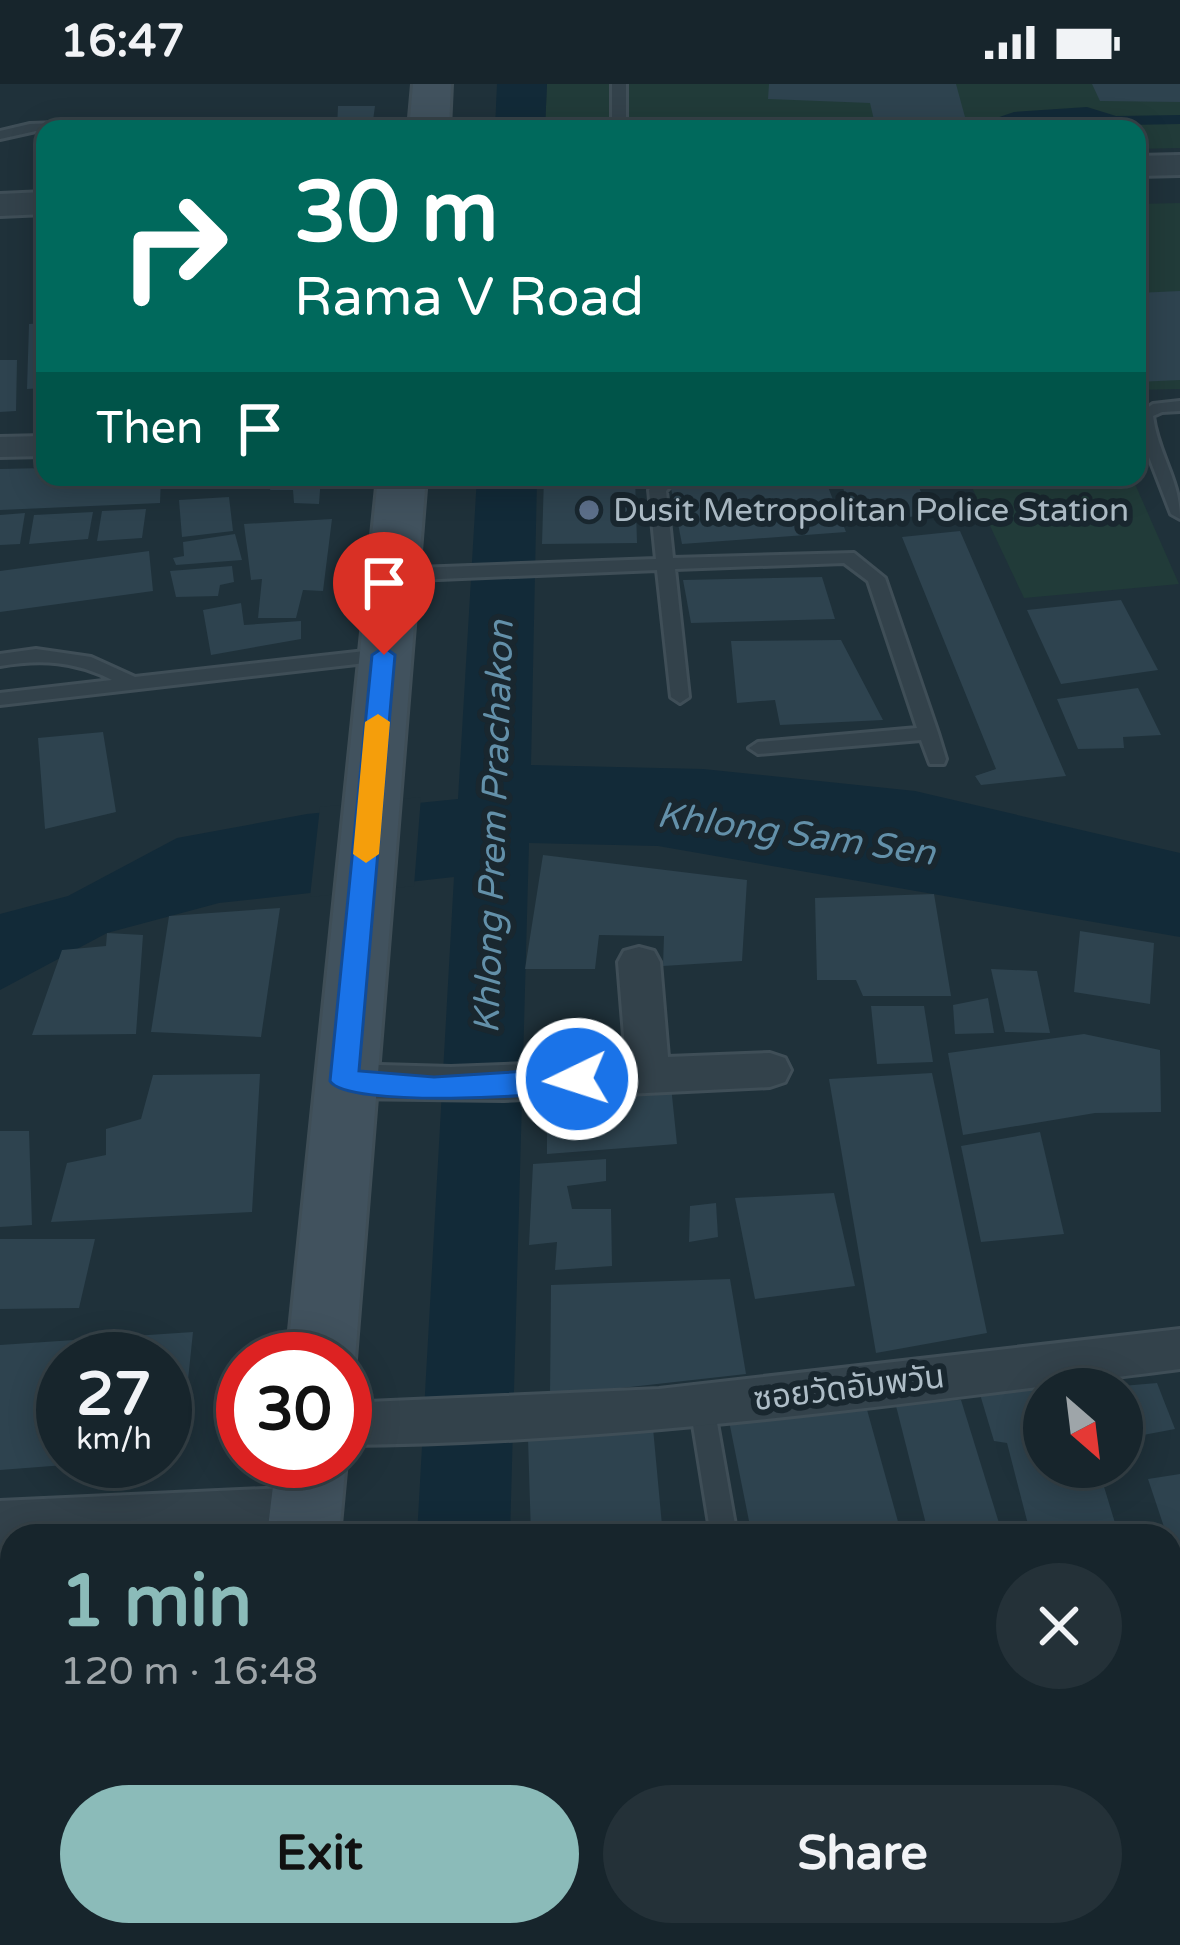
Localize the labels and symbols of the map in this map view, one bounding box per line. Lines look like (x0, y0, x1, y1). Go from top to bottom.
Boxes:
place label: Dusit Metropolitan Police Station (613, 491, 1129, 530)
marker: Dusit Metropolitan Police Station (576, 497, 602, 523)
pin (333, 532, 435, 655)
water label: Khlong Prem Prachakon (465, 619, 523, 1034)
water label: Khlong Sam Sen (654, 793, 939, 875)
position arrow (514, 1016, 640, 1142)
speed limit sign: 30 (216, 1332, 372, 1488)
street label: ซอยวัดอัมพวัน (751, 1357, 947, 1419)
north arrow (1023, 1368, 1143, 1488)

